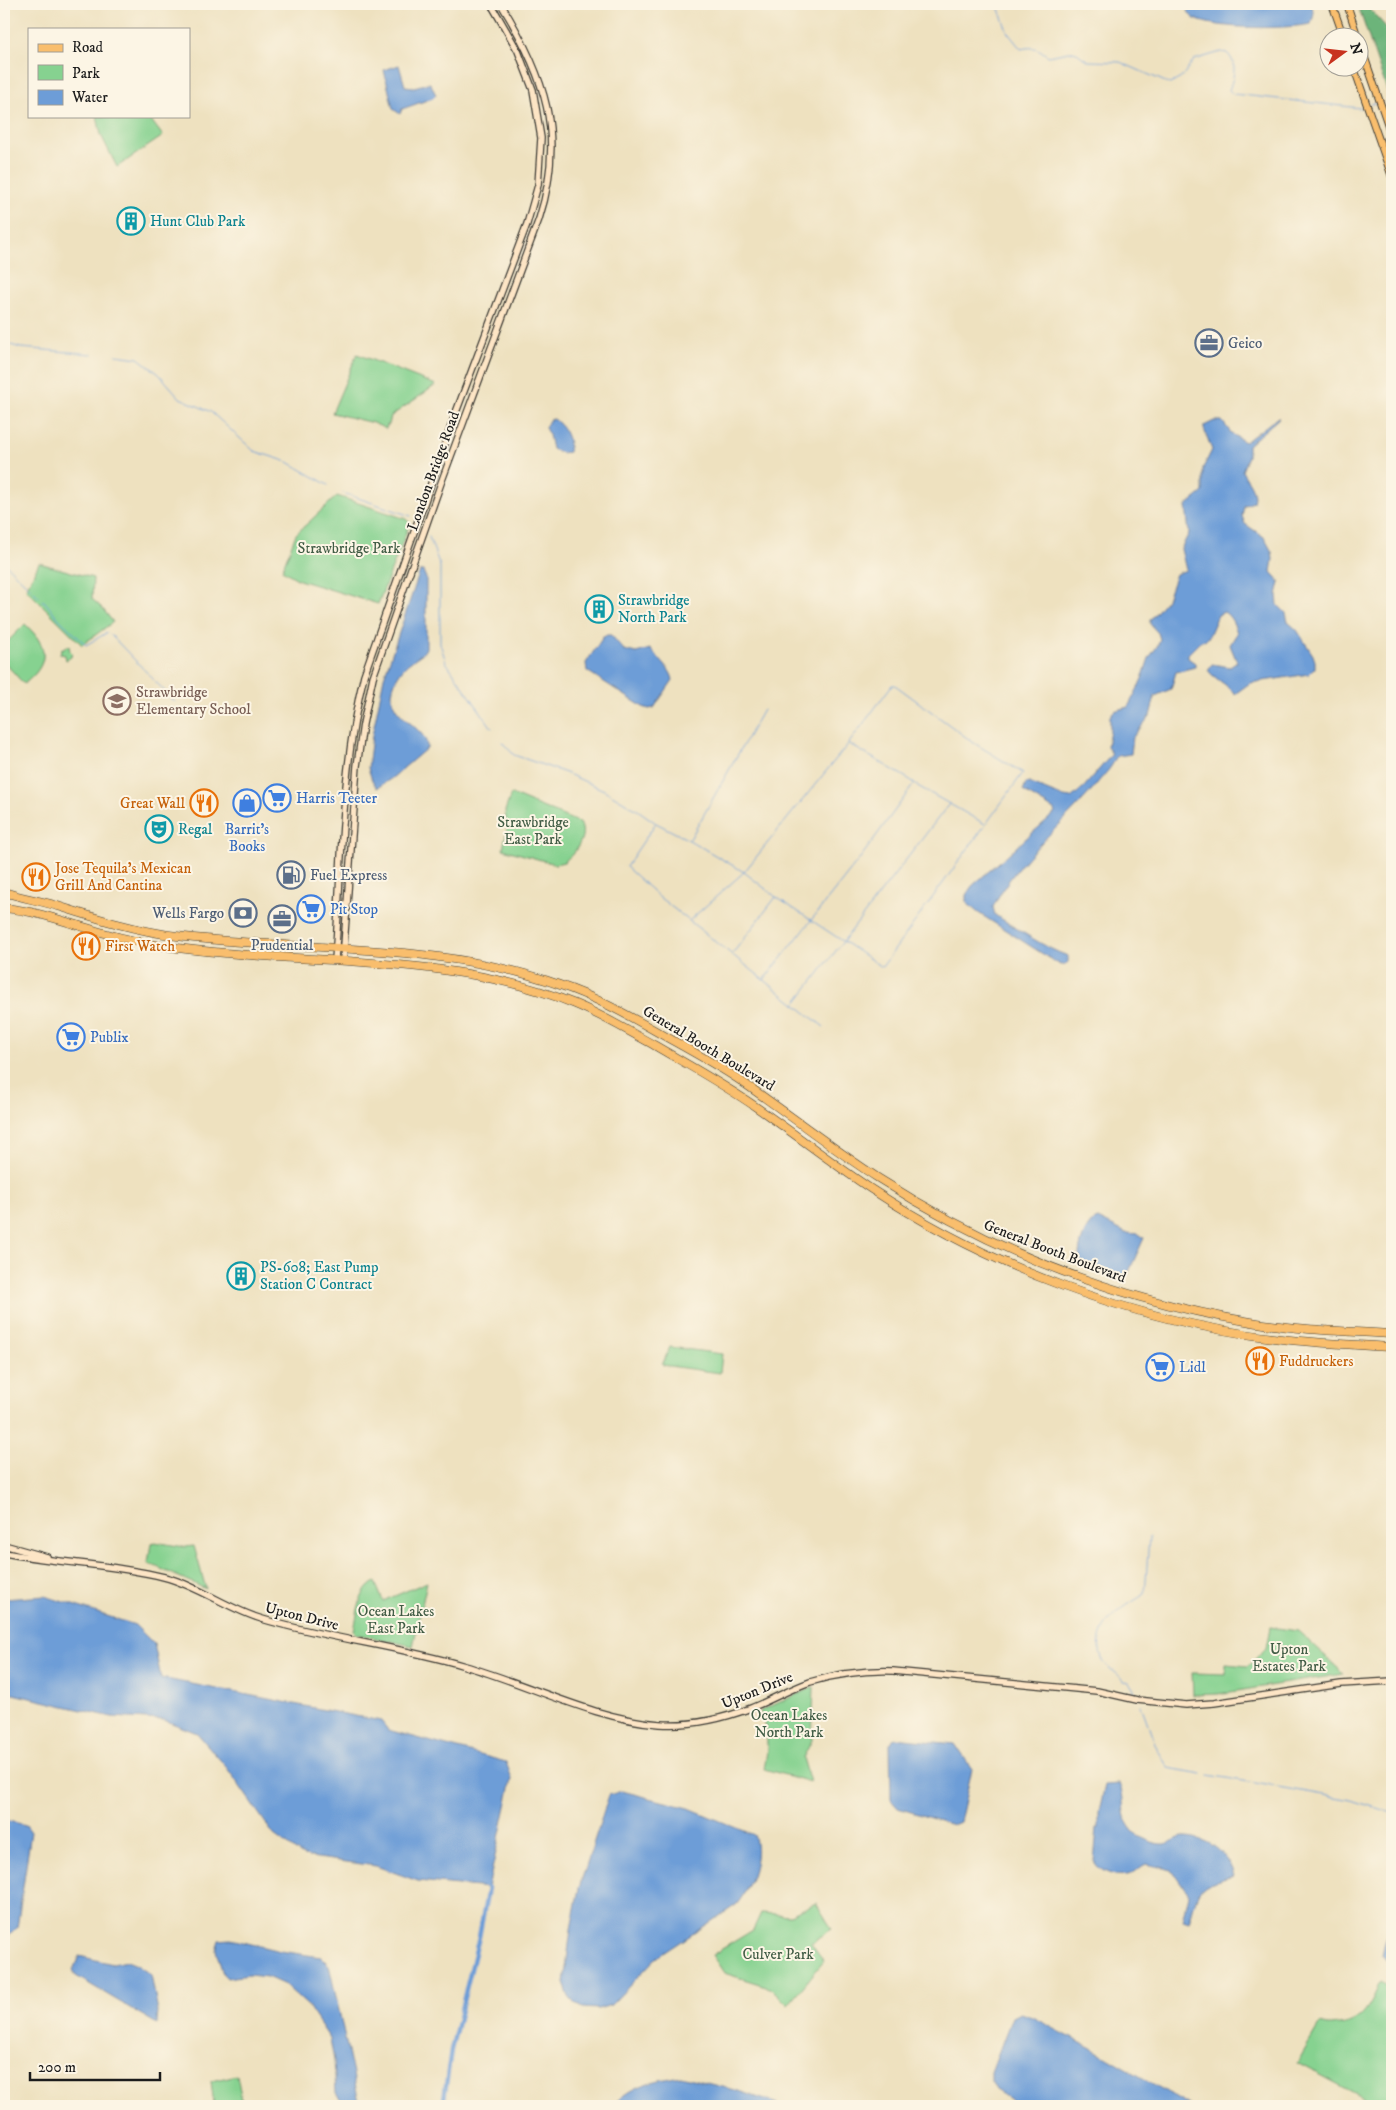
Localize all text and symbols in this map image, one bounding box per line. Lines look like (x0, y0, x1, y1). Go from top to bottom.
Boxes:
legend (28, 28, 190, 118)
north arrow (1318, 28, 1368, 78)
text: Road (72, 38, 104, 57)
text: N (1345, 41, 1366, 57)
text: Park (72, 64, 101, 83)
text: Water (71, 88, 108, 107)
building icon: Hunt Club Park (116, 206, 146, 236)
place label: Hunt Club Park (150, 212, 246, 231)
office icon: Geico (1194, 328, 1224, 358)
place label: Geico (1228, 334, 1262, 353)
street label: London Bridge Road (403, 408, 464, 534)
park label: Strawbridge Park (298, 539, 401, 558)
place label: Strawbridge North Park (618, 591, 690, 627)
building icon: Strawbridge North Park (584, 594, 614, 624)
place label: Strawbridge Elementary School (136, 683, 251, 719)
school or university icon: Strawbridge Elementary School (102, 686, 132, 716)
supermarket icon: Harris Teeter (262, 783, 292, 813)
restaurant icon: Great Wall (189, 788, 219, 818)
shop icon: Barrit's Books (232, 788, 262, 818)
place label: Harris Teeter (296, 789, 378, 808)
place label: Great Wall (120, 794, 185, 813)
park label: Strawbridge East Park (497, 813, 569, 849)
theatre icon: Regal (144, 814, 174, 844)
place label: Regal (178, 820, 213, 839)
place label: Barrit's Books (225, 820, 269, 856)
place label: Jose Tequila's Mexican Grill And Cantina (53, 859, 191, 895)
fuel station icon: Fuel Express (276, 860, 306, 890)
restaurant icon: Jose Tequila's Mexican Grill And Cantina (21, 862, 51, 892)
place label: Fuel Express (310, 866, 387, 885)
supermarket icon: Pit Stop (296, 894, 326, 924)
bank icon: Wells Fargo (228, 898, 258, 928)
place label: Pit Stop (330, 900, 379, 919)
place label: Wells Fargo (151, 904, 224, 923)
office icon: Prudential (267, 904, 297, 934)
restaurant icon: First Watch (71, 931, 101, 961)
place label: Prudential (251, 936, 314, 955)
place label: First Watch (105, 937, 175, 956)
street label: General Booth Boulevard (639, 1001, 779, 1096)
supermarket icon: Publix (56, 1022, 86, 1052)
place label: Publix (90, 1028, 129, 1047)
street label: General Booth Boulevard (981, 1216, 1129, 1288)
place label: PS-608; East Pump Station C Contract (260, 1258, 379, 1294)
building icon: PS-608; East Pump Station C Contract (226, 1261, 256, 1291)
restaurant icon: Fuddruckers (1245, 1346, 1275, 1376)
supermarket icon: Lidl (1145, 1352, 1175, 1382)
place label: Fuddruckers (1279, 1352, 1353, 1371)
place label: Lidl (1179, 1358, 1206, 1377)
street label: Upton Drive (263, 1598, 341, 1635)
park label: Ocean Lakes East Park (358, 1602, 434, 1638)
park label: Upton Estates Park (1252, 1640, 1327, 1676)
street label: Upton Drive (719, 1668, 796, 1713)
park label: Ocean Lakes North Park (751, 1706, 827, 1742)
park label: Culver Park (742, 1945, 814, 1964)
scale bar (30, 2050, 160, 2082)
text: 200 m (38, 2058, 76, 2077)

